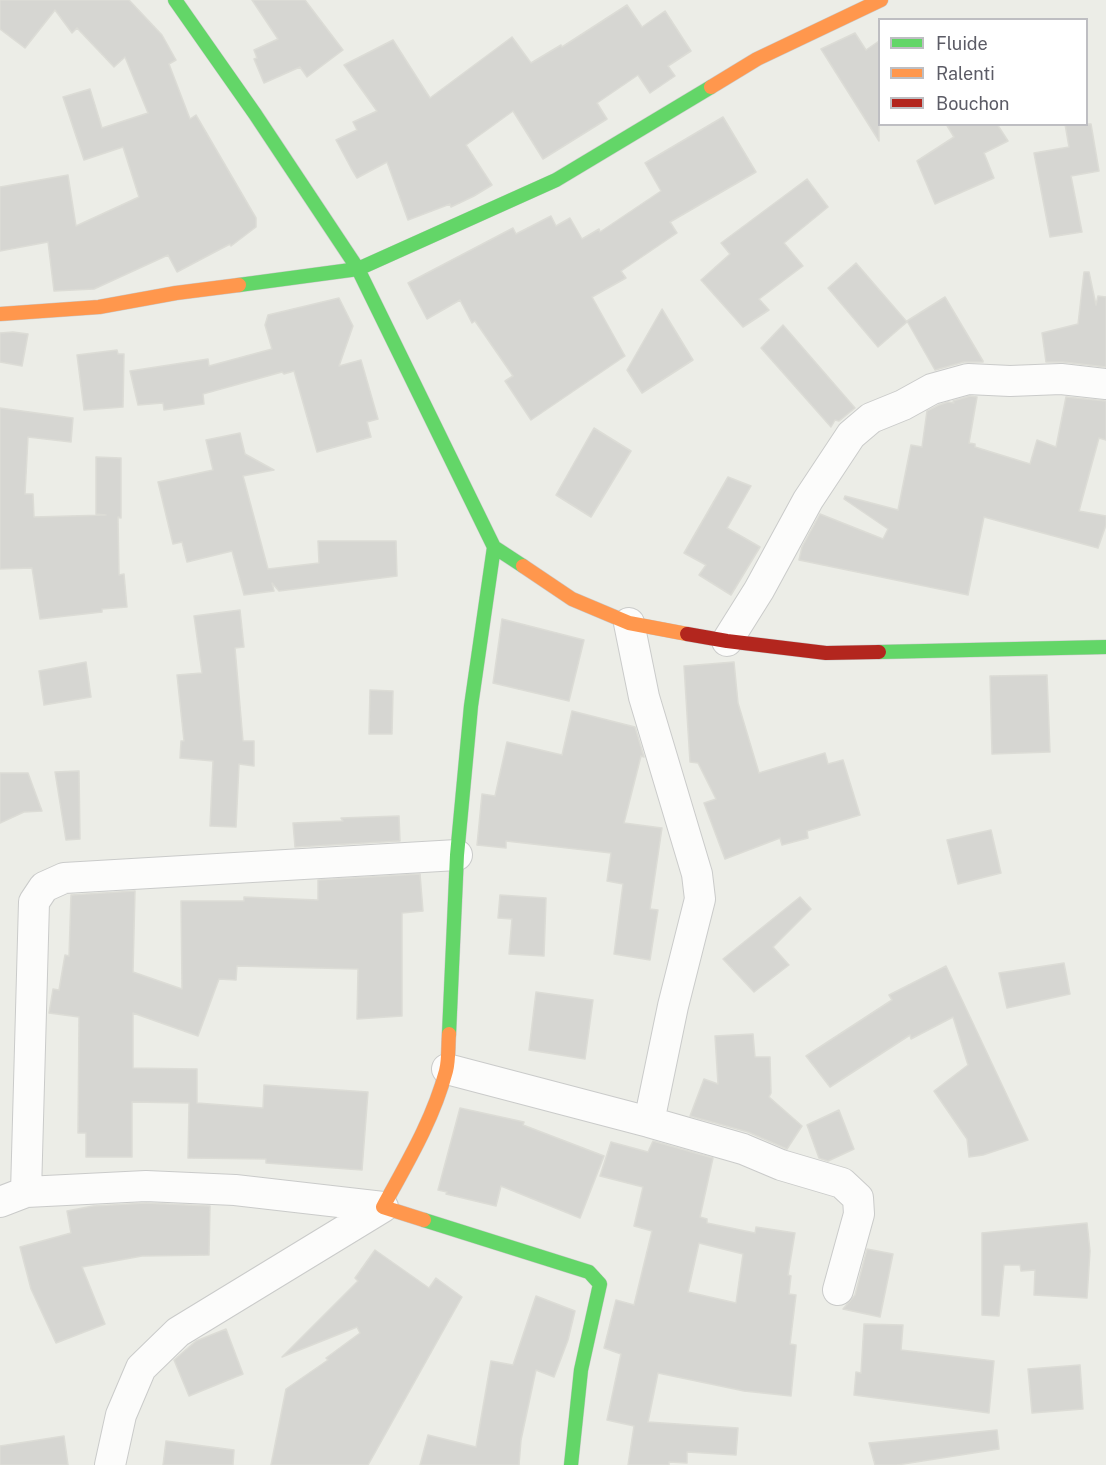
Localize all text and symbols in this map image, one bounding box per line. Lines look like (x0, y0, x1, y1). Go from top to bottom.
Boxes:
legend (878, 18, 1088, 126)
text: Fluide (936, 33, 988, 54)
text: Ralenti (936, 63, 995, 84)
text: Bouchon (936, 93, 1009, 114)

